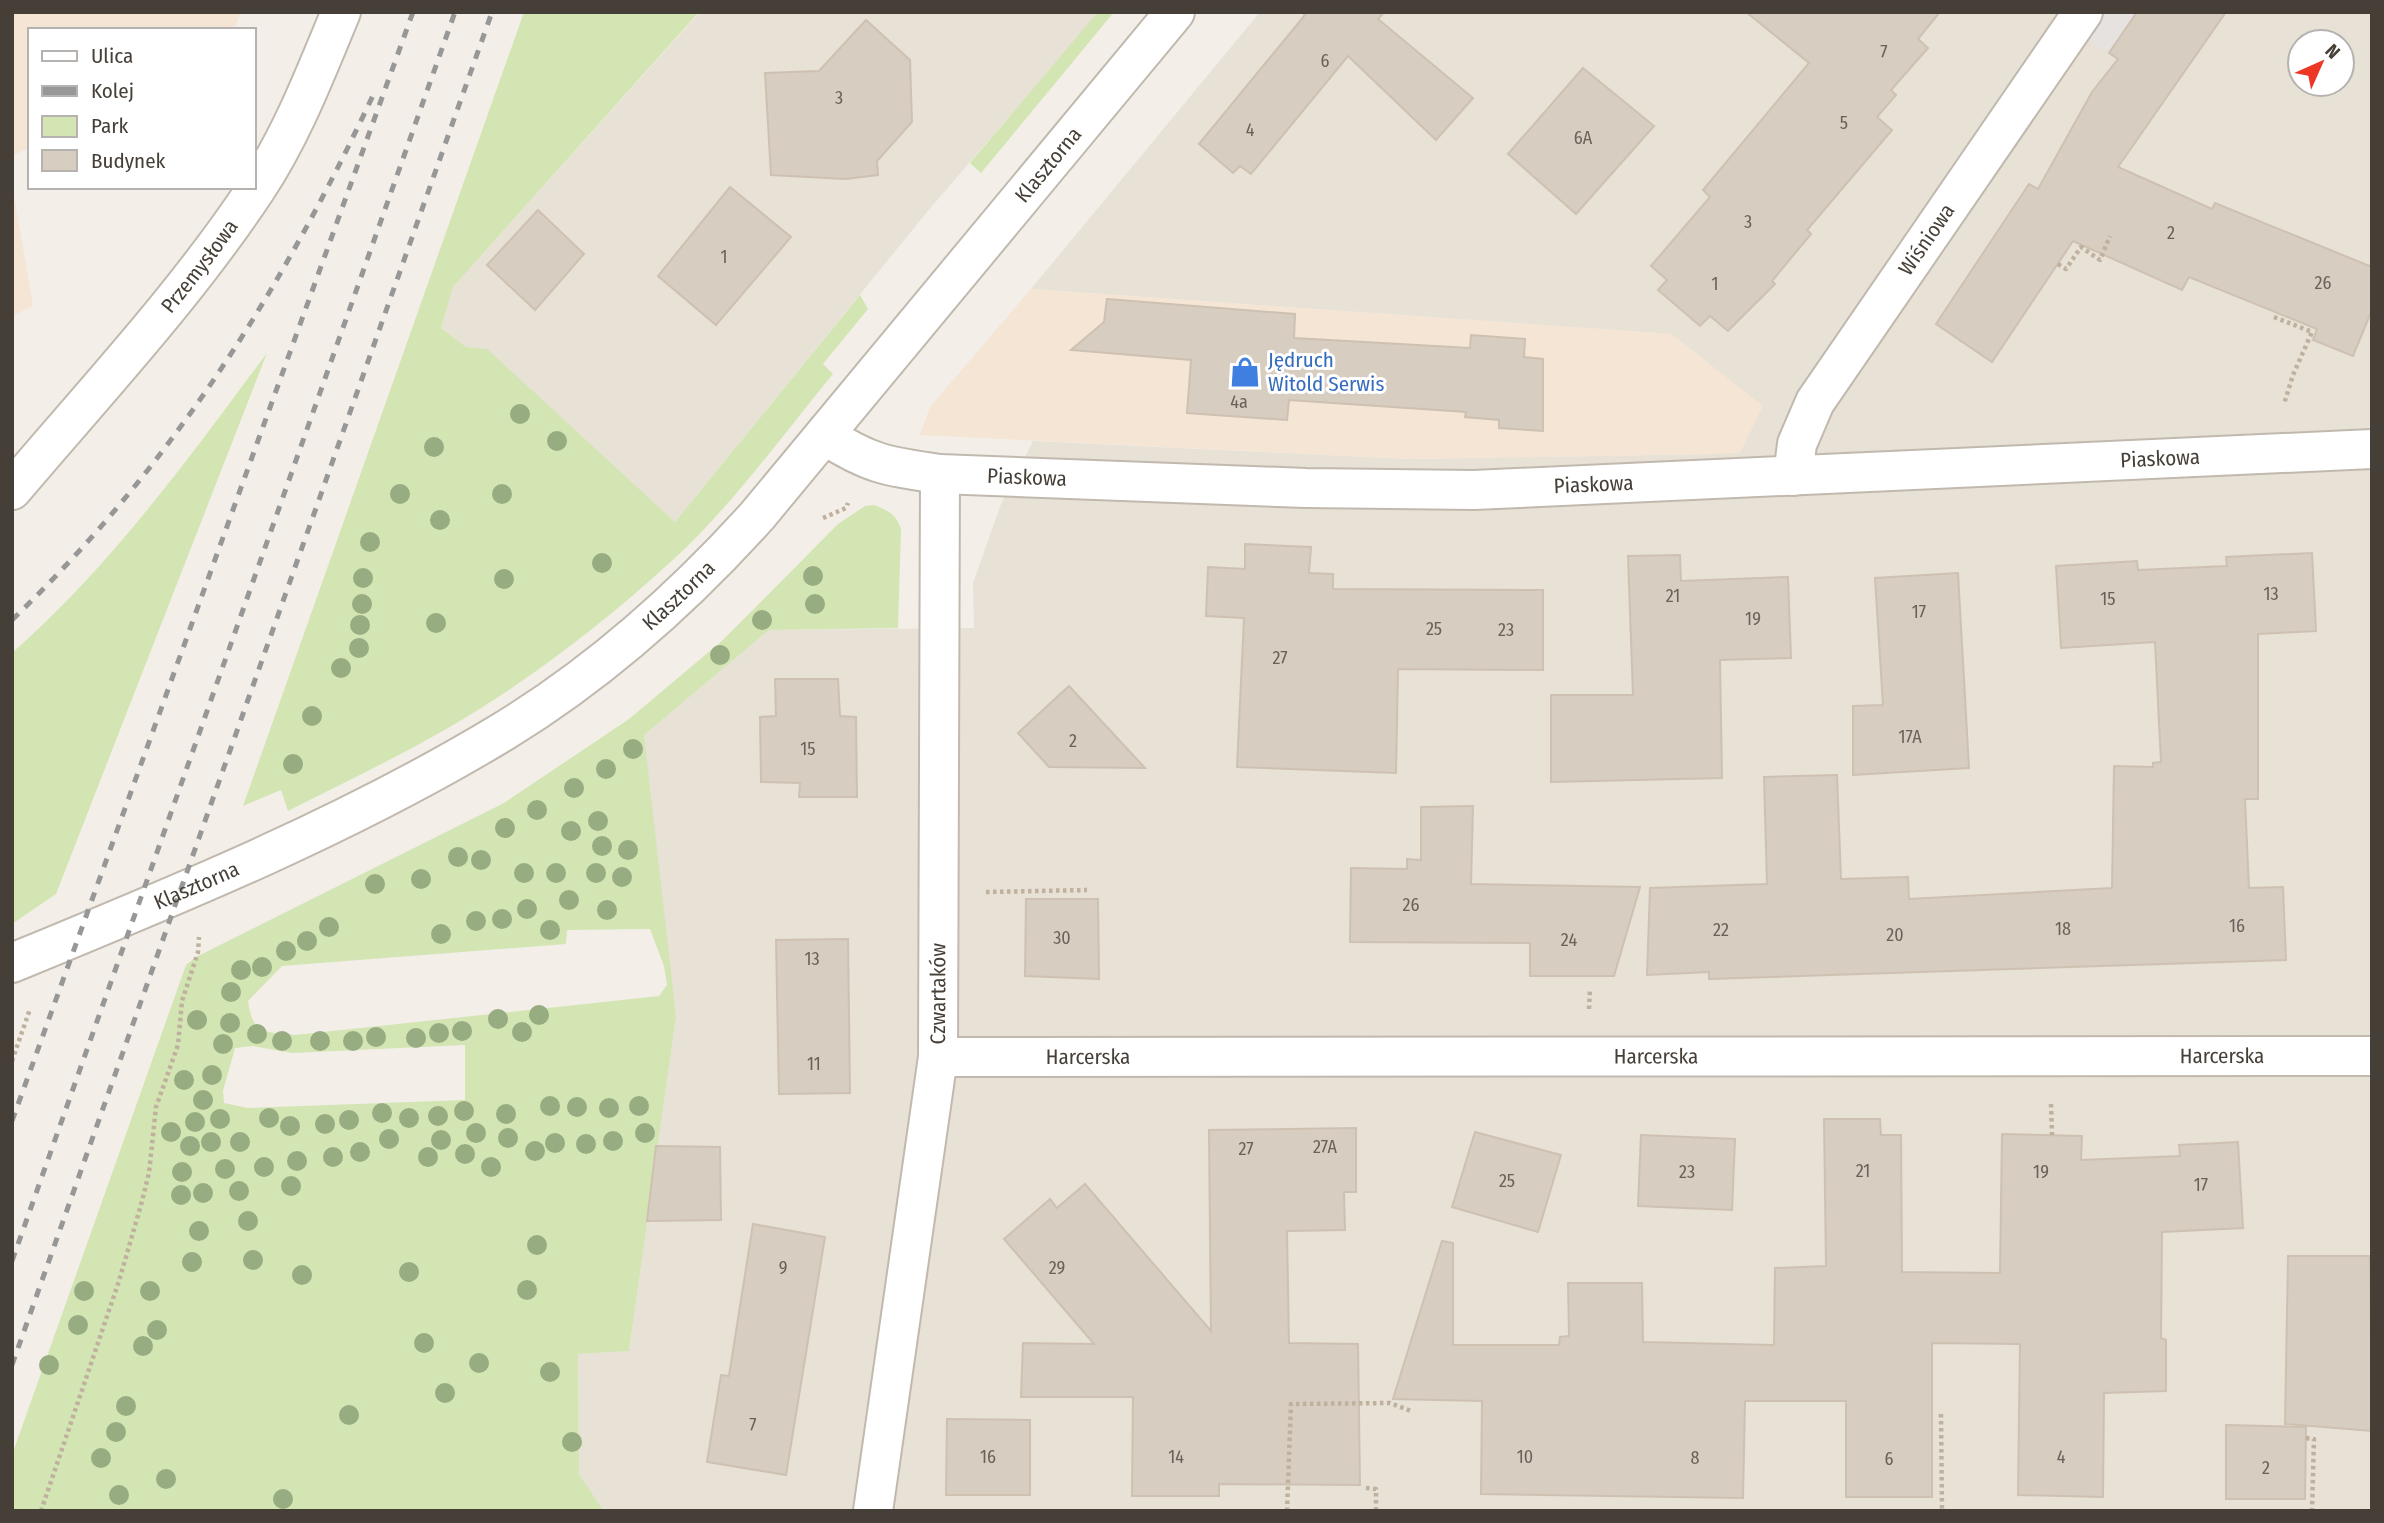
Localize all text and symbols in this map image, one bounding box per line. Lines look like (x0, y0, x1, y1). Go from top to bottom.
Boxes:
legend (28, 28, 256, 189)
north arrow (2286, 28, 2356, 98)
text: N (2321, 39, 2345, 63)
house number: 7 (1880, 41, 1888, 63)
text: Ulica (91, 43, 133, 69)
house number: 6 (1321, 50, 1330, 72)
text: Kolej (91, 78, 134, 104)
house number: 3 (835, 87, 843, 109)
house number: 5 (1840, 112, 1848, 134)
text: Park (91, 113, 129, 139)
house number: 4 (1246, 119, 1255, 141)
street label: Klasztorna (1009, 122, 1087, 208)
house number: 6A (1574, 127, 1593, 149)
text: Budynek (91, 148, 166, 174)
street label: Wiśniowa (1893, 199, 1960, 280)
house number: 3 (1744, 211, 1752, 233)
street label: Przemysłowa (156, 215, 244, 318)
house number: 2 (2167, 222, 2175, 244)
house number: 1 (720, 246, 728, 268)
house number: 26 (2315, 272, 2332, 294)
house number: 1 (1711, 273, 1719, 295)
place label: Jędruch Witold Serwis (1268, 347, 1384, 397)
shop icon: Jędruch Witold Serwis (1228, 355, 1262, 389)
house number: 4a (1230, 391, 1248, 413)
street label: Piaskowa (2120, 444, 2200, 473)
street label: Piaskowa (987, 463, 1067, 492)
street label: Piaskowa (1553, 470, 1634, 499)
street label: Klasztorna (637, 555, 721, 636)
house number: 13 (2263, 583, 2279, 605)
house number: 21 (1666, 585, 1680, 607)
house number: 15 (2100, 588, 2116, 610)
house number: 17 (1912, 601, 1926, 623)
house number: 19 (1745, 608, 1761, 630)
house number: 25 (1426, 618, 1442, 640)
house number: 23 (1498, 619, 1514, 641)
house number: 27 (1272, 647, 1288, 669)
house number: 17A (1898, 726, 1922, 748)
house number: 2 (1069, 730, 1077, 752)
house number: 15 (800, 738, 816, 760)
street label: Klasztorna (150, 856, 243, 916)
house number: 26 (1403, 894, 1420, 916)
house number: 16 (2229, 915, 2245, 937)
house number: 18 (2055, 918, 2071, 940)
house number: 22 (1713, 919, 1729, 941)
house number: 20 (1886, 924, 1904, 946)
house number: 30 (1053, 927, 1071, 949)
house number: 24 (1561, 929, 1577, 951)
street label: Czwartaków (925, 943, 951, 1044)
house number: 13 (804, 948, 820, 970)
street label: Harcerska (1614, 1043, 1698, 1070)
street label: Harcerska (2180, 1043, 2264, 1069)
street label: Harcerska (1046, 1044, 1130, 1070)
house number: 11 (807, 1053, 821, 1075)
house number: 27A (1313, 1136, 1338, 1158)
house number: 27 (1238, 1138, 1254, 1160)
house number: 21 (1856, 1160, 1870, 1182)
house number: 23 (1679, 1161, 1695, 1183)
house number: 19 (2033, 1161, 2049, 1183)
house number: 25 (1499, 1170, 1515, 1192)
house number: 17 (2194, 1174, 2208, 1196)
house number: 9 (779, 1257, 787, 1279)
house number: 29 (1049, 1257, 1065, 1279)
house number: 7 (749, 1414, 757, 1436)
house number: 16 (980, 1446, 996, 1468)
house number: 14 (1168, 1446, 1184, 1468)
house number: 10 (1517, 1446, 1533, 1468)
house number: 4 (2057, 1446, 2066, 1468)
house number: 8 (1691, 1447, 1700, 1469)
house number: 6 (1885, 1448, 1894, 1470)
house number: 2 (2262, 1457, 2270, 1479)

